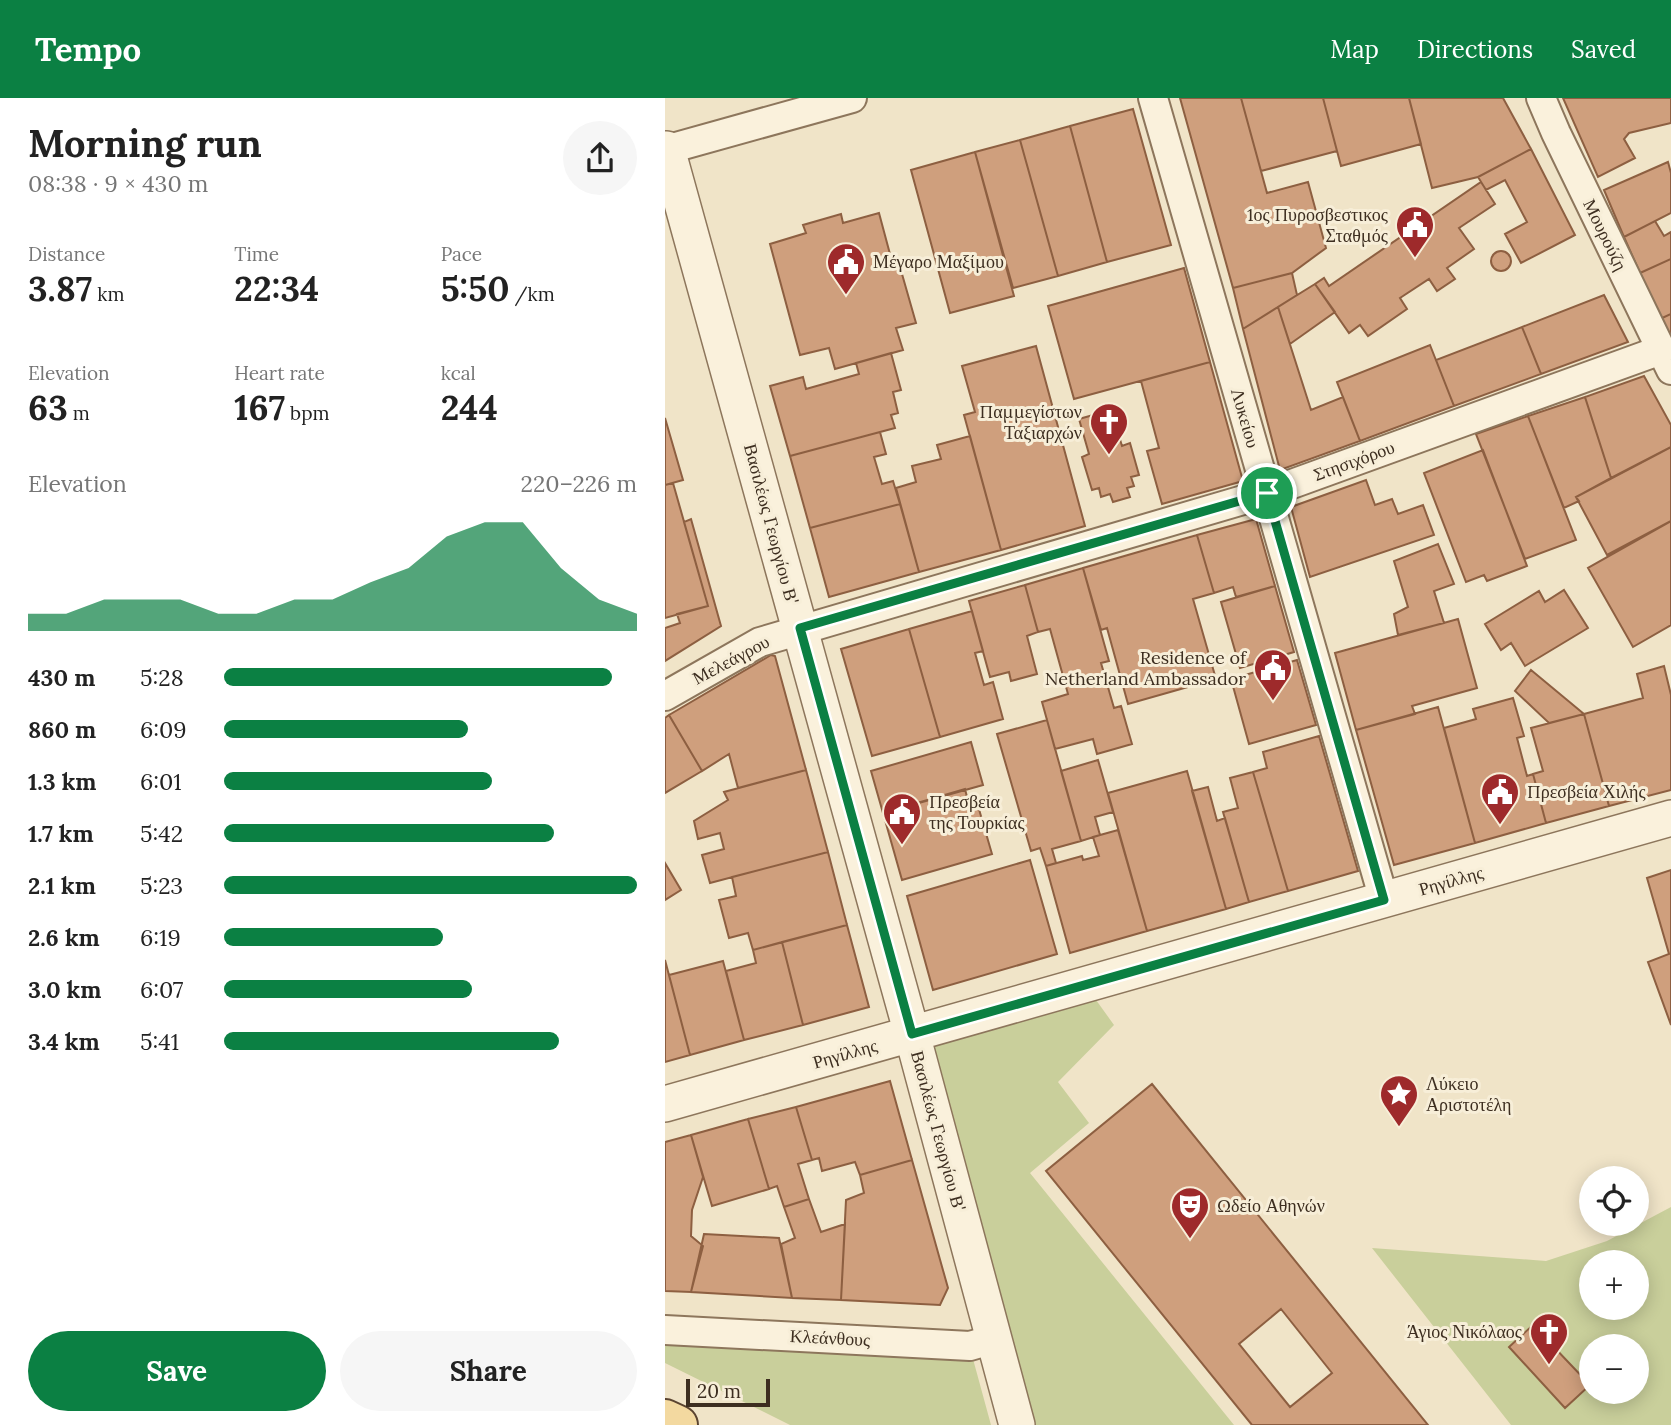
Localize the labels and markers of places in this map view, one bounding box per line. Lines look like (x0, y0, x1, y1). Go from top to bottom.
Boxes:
place label: 1ος Πυροσβεστικος Σταθμός (1247, 203, 1388, 247)
public building icon: 1ος Πυροσβεστικος Σταθμός (1394, 204, 1436, 259)
public building icon: Μέγαρο Μαξίμου (825, 241, 867, 296)
place label: Μέγαρο Μαξίμου (873, 250, 1004, 273)
place label: Παμμεγίστων Ταξιαρχών (979, 400, 1082, 444)
church icon: Παμμεγίστων Ταξιαρχών (1088, 401, 1130, 456)
pin (1237, 463, 1297, 523)
place label: Residence of Netherland Ambassador (1045, 646, 1248, 690)
public building icon: Residence of Netherland Ambassador (1252, 647, 1294, 702)
public building icon: Πρεσβεία Χιλής (1479, 771, 1521, 826)
place label: Πρεσβεία Χιλής (1527, 780, 1646, 803)
place label: Πρεσβεία της Τουρκίας (929, 790, 1025, 834)
public building icon: Πρεσβεία της Τουρκίας (881, 791, 923, 846)
place label: Λύκειο Αριστοτέλη (1426, 1072, 1512, 1116)
place icon: Λύκειο Αριστοτέλη (1378, 1073, 1420, 1128)
theatre icon: Ωδείο Αθηνών (1169, 1185, 1211, 1240)
place label: Ωδείο Αθηνών (1217, 1194, 1325, 1217)
church icon: Άγιος Νικόλαος (1528, 1311, 1570, 1366)
place label: Άγιος Νικόλαος (1407, 1320, 1522, 1343)

